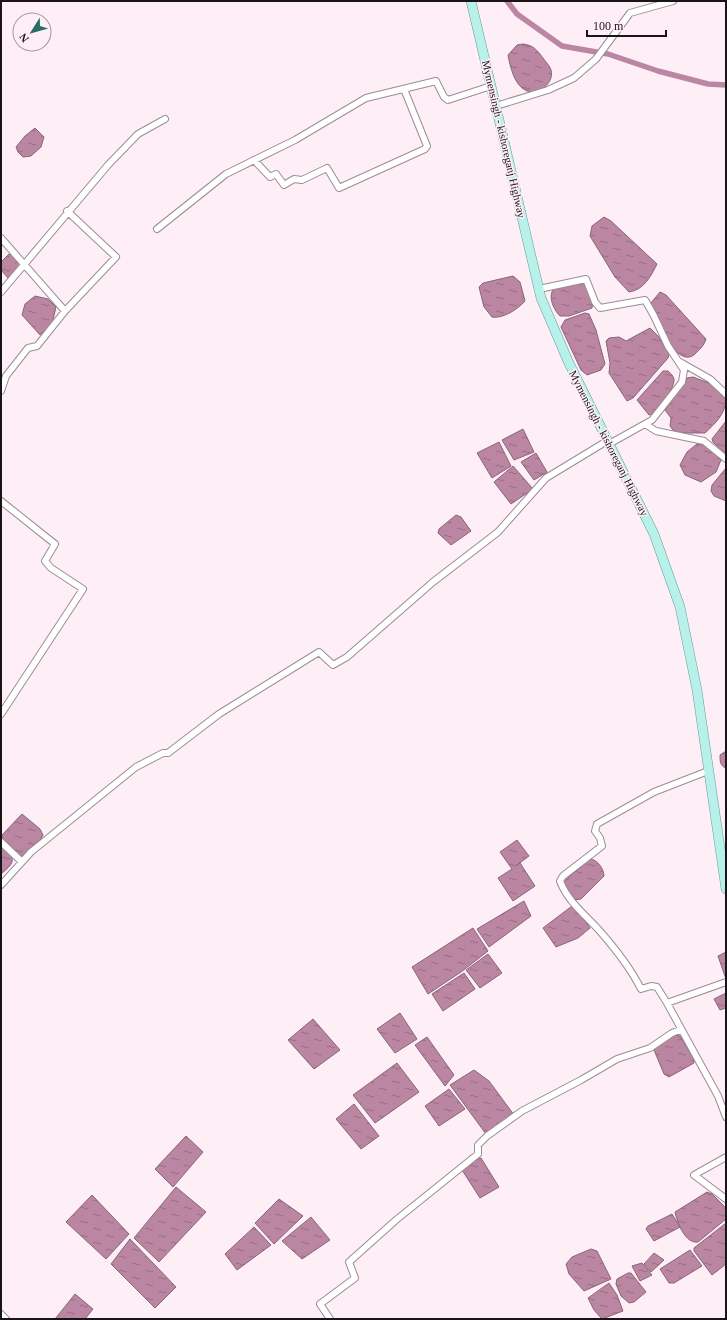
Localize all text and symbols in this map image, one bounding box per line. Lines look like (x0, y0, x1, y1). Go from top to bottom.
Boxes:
north arrow (12, 12, 52, 52)
scale bar (587, 12, 666, 38)
text: 100 m (593, 19, 624, 33)
text: N (17, 31, 31, 45)
street label: Mymensingh - kishoreganj Highway (480, 59, 528, 220)
street label: Mymensingh - kishoreganj Highway (567, 368, 651, 518)

